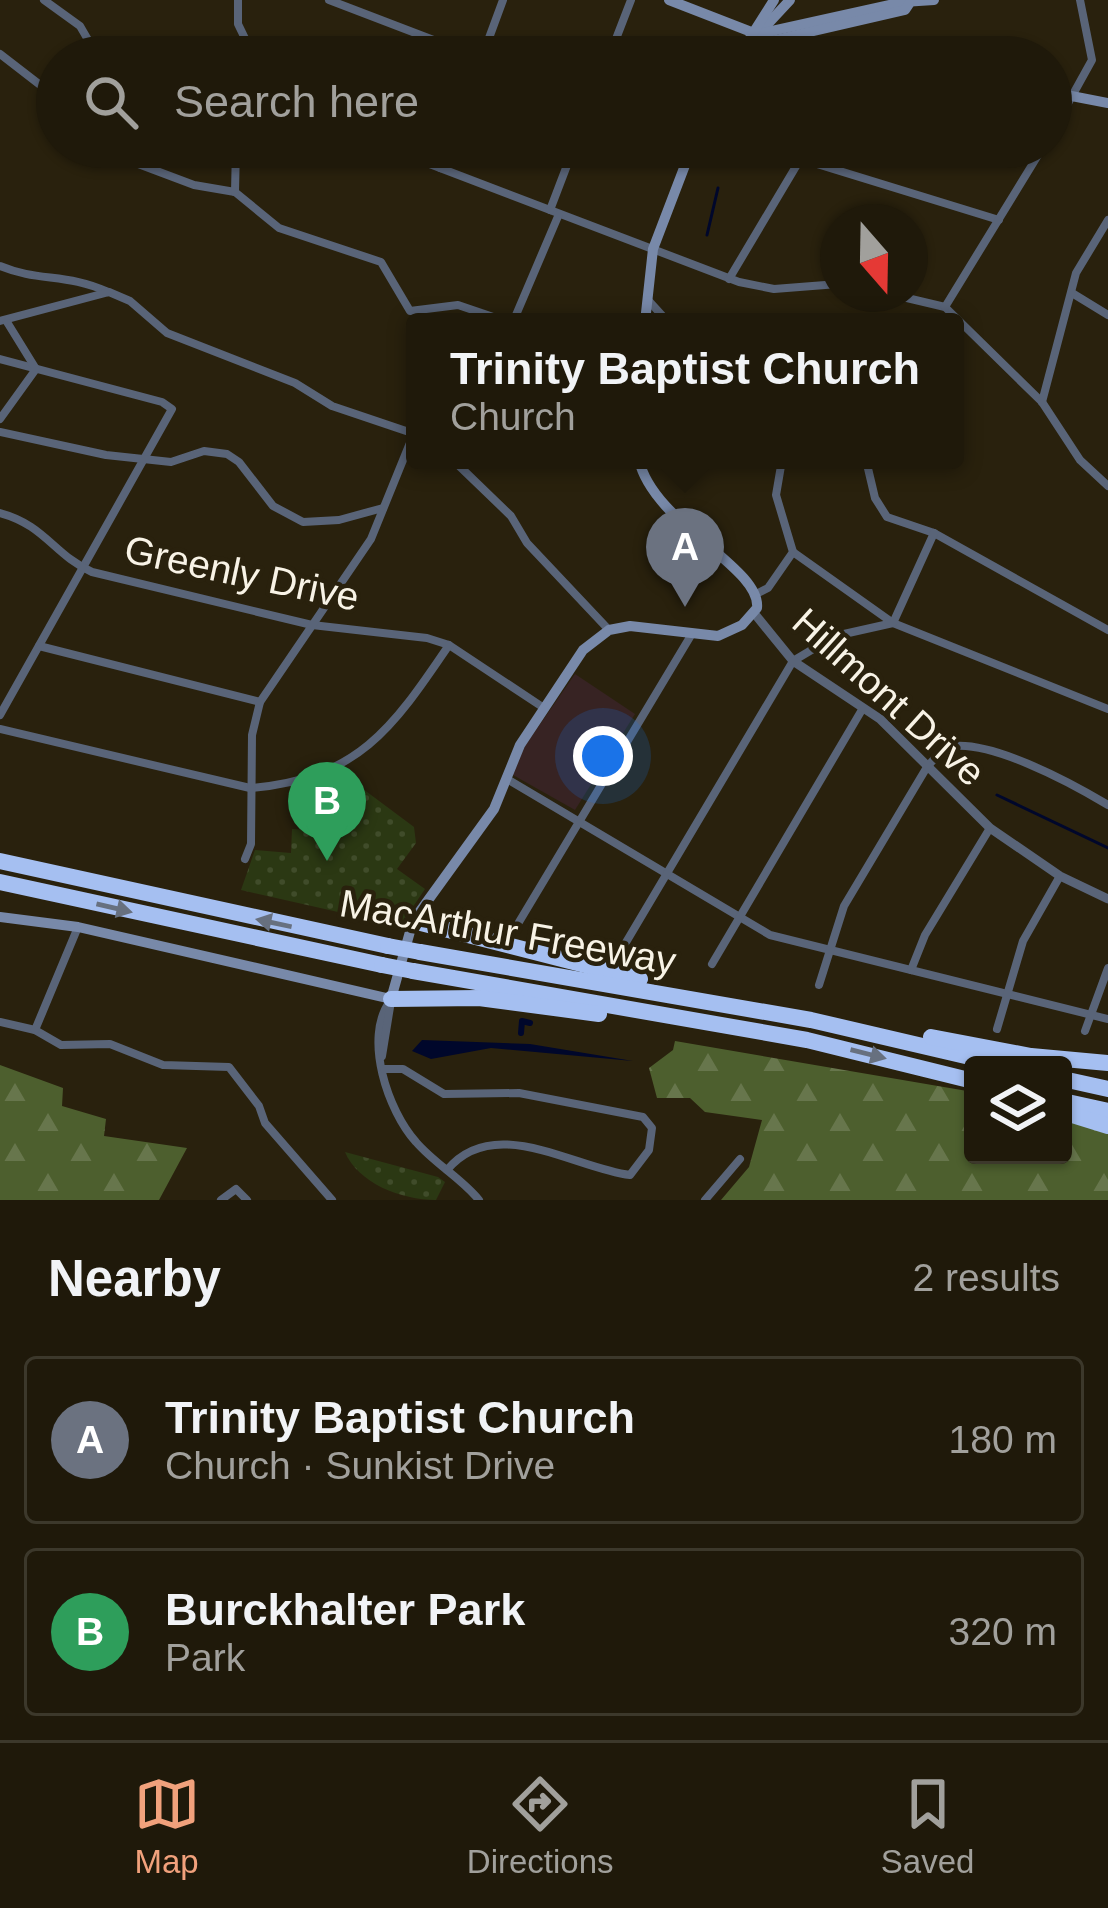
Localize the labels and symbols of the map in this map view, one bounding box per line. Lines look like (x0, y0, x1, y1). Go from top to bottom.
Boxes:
north arrow (820, 204, 928, 312)
pin: A (646, 508, 724, 607)
street label: Greenly Drive (121, 527, 363, 619)
street label: Hillmont Drive (784, 600, 994, 794)
your location (573, 726, 633, 786)
pin: B (288, 762, 366, 861)
street label: MacArthur Freeway (337, 881, 680, 983)
one-way arrow (96, 899, 134, 918)
one-way arrow (254, 913, 292, 932)
one-way arrow (850, 1045, 887, 1064)

